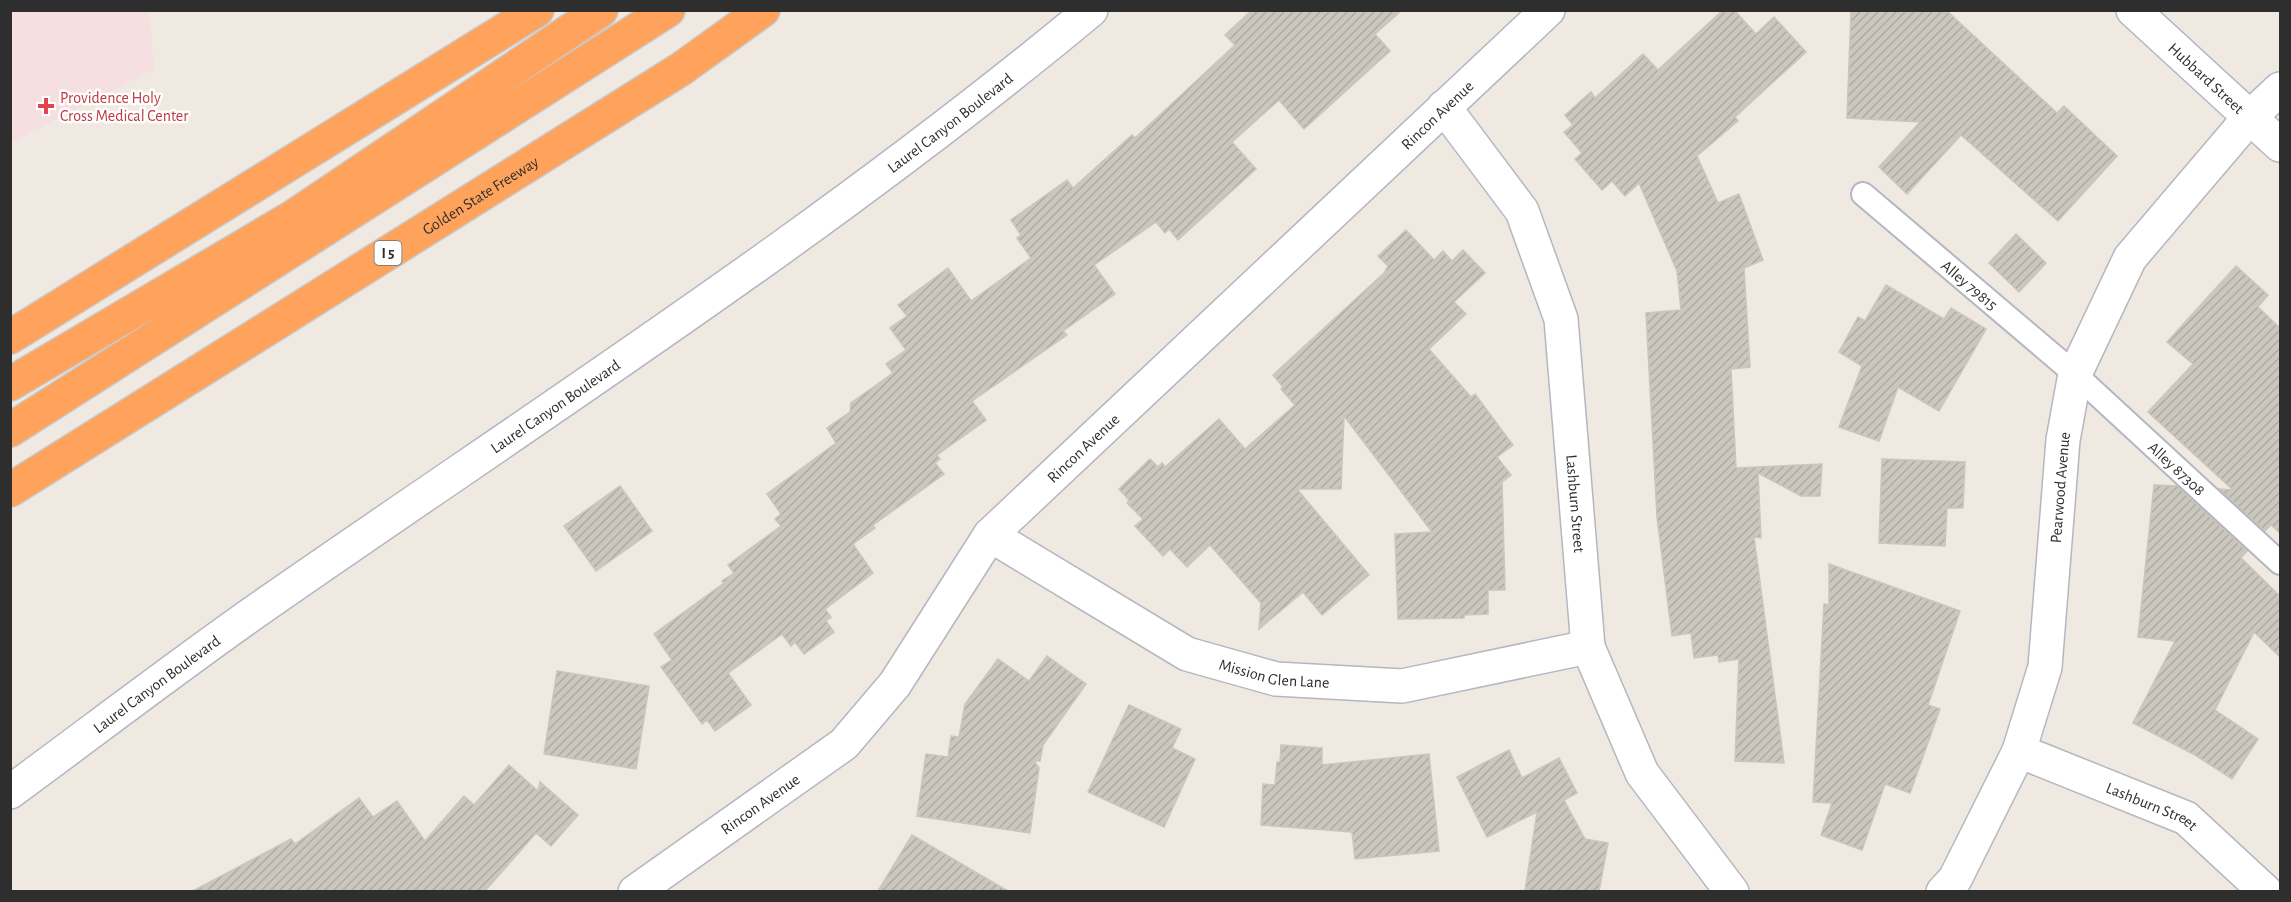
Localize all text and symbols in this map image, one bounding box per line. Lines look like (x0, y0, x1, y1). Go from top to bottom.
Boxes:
street label: Hubbard Street (2165, 40, 2247, 117)
street label: Laurel Canyon Boulevard (885, 70, 1016, 176)
street label: Rincon Avenue (1398, 78, 1477, 153)
place label: Providence Holy Cross Medical Center (60, 90, 189, 124)
marker: Providence Holy Cross Medical Center (37, 97, 55, 115)
street label: Golden State Freeway (420, 154, 542, 238)
road number: I 5 (374, 241, 402, 265)
street label: Alley 79815 (1938, 257, 2000, 313)
street label: Laurel Canyon Boulevard (488, 357, 623, 457)
street label: Rincon Avenue (1044, 411, 1123, 486)
street label: Pearwood Avenue (2048, 431, 2073, 544)
street label: Alley 87308 (2145, 439, 2208, 499)
street label: Lashburn Street (1563, 454, 1587, 553)
street label: Laurel Canyon Boulevard (91, 633, 223, 736)
street label: Mission Glen Lane (1217, 656, 1330, 691)
street label: Rincon Avenue (718, 771, 803, 838)
street label: Lashburn Street (2104, 780, 2200, 834)

